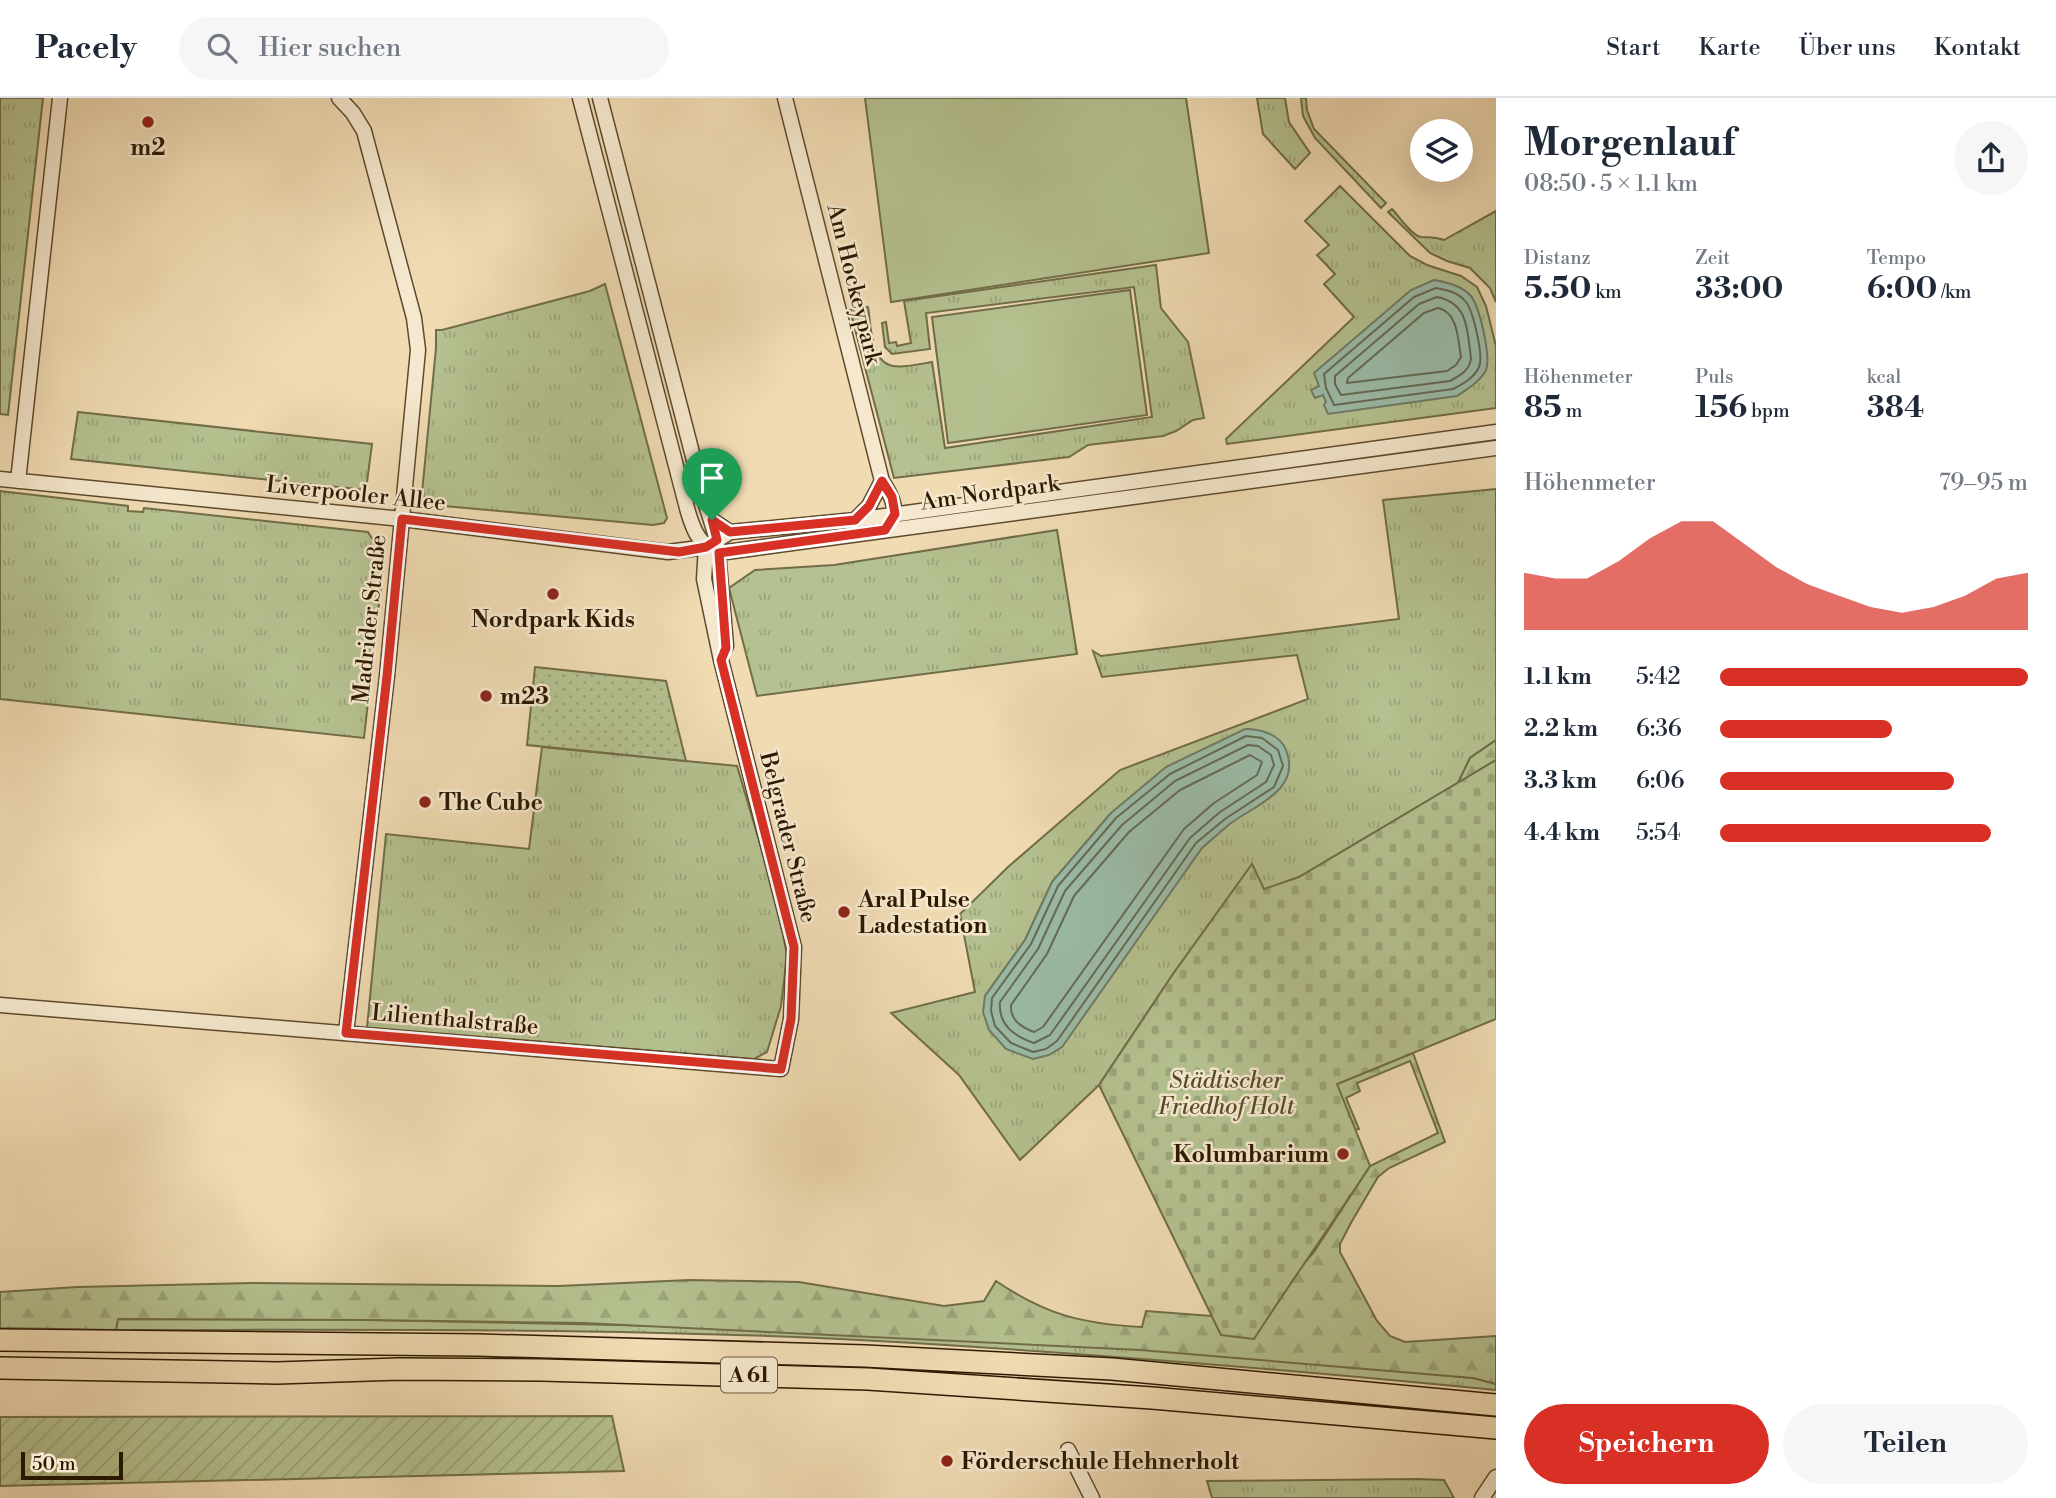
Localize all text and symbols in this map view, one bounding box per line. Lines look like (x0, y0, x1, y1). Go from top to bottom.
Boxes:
search box (179, 17, 669, 80)
text: Pacely (35, 28, 137, 69)
icon: search (203, 29, 241, 67)
text: Hier suchen (259, 32, 401, 64)
text: Start (1606, 33, 1660, 63)
text: Karte (1698, 33, 1761, 63)
text: Über uns (1799, 33, 1896, 63)
text: Kontakt (1934, 33, 2021, 63)
marker: m2 (140, 114, 156, 130)
map controls (1410, 119, 1473, 182)
button: layers (1410, 119, 1473, 182)
text: Morgenlauf (1524, 120, 1735, 167)
button: share (1954, 121, 2028, 195)
place label: m2 (130, 134, 166, 162)
text: 08:50 · 5 × 1.1 km (1524, 170, 1698, 198)
street label: Am Hockeypark (820, 200, 888, 369)
text: Distanz (1524, 246, 1591, 270)
text: Zeit (1695, 246, 1730, 270)
text: Tempo (1867, 246, 1926, 270)
text: 5.50 (1524, 270, 1591, 308)
text: 33:00 (1695, 270, 1783, 308)
text: 6:00 (1867, 270, 1937, 308)
text: km (1591, 280, 1622, 304)
text: /km (1937, 280, 1972, 304)
text: Höhenmeter (1524, 365, 1633, 389)
text: Puls (1695, 365, 1733, 389)
text: kcal (1867, 365, 1901, 389)
text: 85 (1524, 389, 1562, 427)
text: 156 (1695, 389, 1747, 427)
text: 384 (1867, 389, 1924, 427)
text: m (1562, 399, 1582, 423)
text: bpm (1747, 399, 1790, 423)
pin (682, 448, 742, 520)
icon: arrive (693, 459, 731, 497)
street label: Am Nordpark (918, 469, 1062, 517)
text: Höhenmeter (1524, 469, 1656, 497)
text: 79–95 m (1939, 469, 2028, 497)
street label: Liverpooler Allee (264, 471, 447, 517)
street label: Madrider Straße (347, 533, 393, 705)
marker: Nordpark Kids (545, 586, 561, 602)
place label: Nordpark Kids (471, 606, 635, 634)
text: 1.1 km (1524, 663, 1592, 691)
text: 5:42 (1636, 663, 1681, 691)
place label: m23 (500, 683, 549, 711)
marker: m23 (478, 688, 494, 704)
text: 2.2 km (1524, 715, 1598, 743)
text: 6:36 (1636, 715, 1682, 743)
street label: Belgrader Straße (753, 748, 823, 926)
text: 3.3 km (1524, 767, 1597, 795)
text: 6:06 (1636, 767, 1684, 795)
place label: The Cube (439, 789, 543, 817)
marker: The Cube (417, 794, 433, 810)
text: 4.4 km (1524, 819, 1600, 847)
text: 5:54 (1636, 819, 1681, 847)
place label: Aral Pulse Ladestation (857, 886, 988, 940)
marker: Aral Pulse Ladestation (836, 904, 852, 920)
street label: Lilienthalstraße (370, 999, 540, 1041)
park label: Städtischer Friedhof Holt (1158, 1067, 1295, 1121)
place label: Kolumbarium (1173, 1141, 1329, 1169)
marker: Kolumbarium (1335, 1146, 1351, 1162)
road number: A 61 (721, 1358, 777, 1392)
button: Speichern (1524, 1404, 1769, 1484)
button: Teilen (1783, 1404, 2028, 1484)
place label: Förderschule Hehnerholt (961, 1448, 1240, 1476)
scale bar (21, 1449, 122, 1481)
text: 50 m (32, 1452, 76, 1476)
marker: Förderschule Hehnerholt (939, 1453, 955, 1469)

